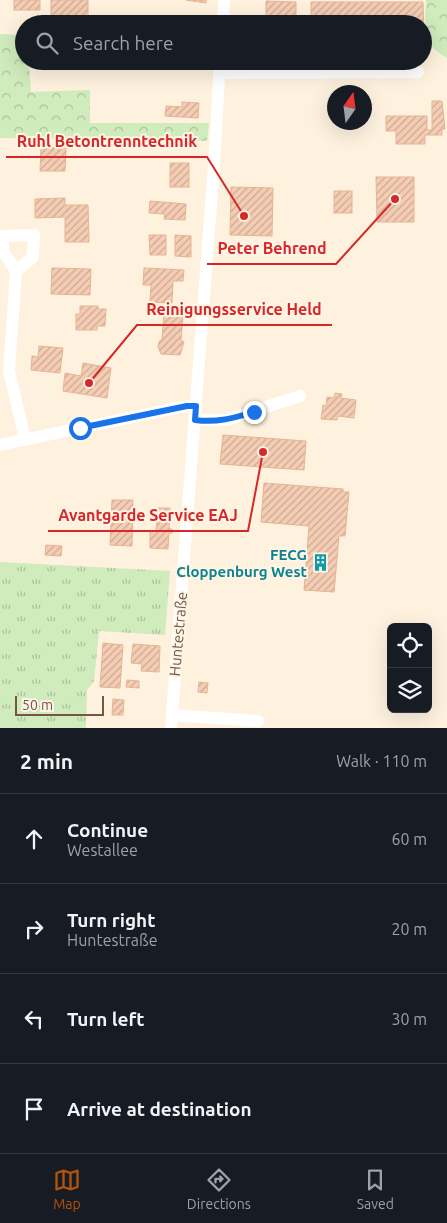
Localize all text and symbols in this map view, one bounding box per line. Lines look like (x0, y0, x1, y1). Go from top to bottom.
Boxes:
search box (15, 15, 432, 70)
icon: search (33, 29, 61, 57)
text: Search here (73, 32, 173, 54)
north arrow (327, 85, 372, 130)
callout: Ruhl Betontrenntechnik (6, 126, 207, 157)
text: Ruhl Betontrenntechnik (17, 132, 197, 150)
callout: Peter Behrend (207, 233, 336, 264)
text: Peter Behrend (217, 239, 327, 257)
callout: Reinigungsservice Held (137, 294, 332, 325)
text: Reinigungsservice Held (146, 300, 322, 318)
route end (243, 401, 266, 424)
route start (69, 417, 92, 440)
callout: Avantgarde Service EAJ (48, 500, 248, 531)
text: Avantgarde Service EAJ (58, 506, 238, 524)
place label: FECG Cloppenburg West (176, 546, 308, 580)
building icon: FECG Cloppenburg West (311, 553, 331, 573)
street label: Huntestraße (166, 591, 190, 677)
map controls (387, 623, 432, 713)
button: locate (387, 623, 432, 668)
button: layers (387, 668, 432, 713)
scale bar (15, 693, 104, 716)
text: 50 m (22, 697, 53, 713)
text: 2 min (20, 749, 73, 773)
text: Walk · 110 m (336, 752, 427, 770)
text: Continue (67, 819, 148, 841)
icon: ahead (20, 825, 48, 853)
text: 60 m (391, 830, 427, 848)
text: Westallee (67, 841, 138, 859)
text: Turn right (67, 909, 155, 931)
icon: right (20, 915, 48, 943)
text: 20 m (391, 920, 427, 938)
text: Huntestraße (67, 931, 158, 949)
icon: left (20, 1005, 48, 1033)
text: Turn left (67, 1008, 145, 1030)
text: 30 m (391, 1010, 427, 1028)
icon: arrive (20, 1095, 48, 1123)
text: Arrive at destination (67, 1098, 252, 1120)
tab: Map (53, 1166, 81, 1212)
tab: Directions (187, 1166, 251, 1212)
tab: Saved (357, 1166, 394, 1212)

